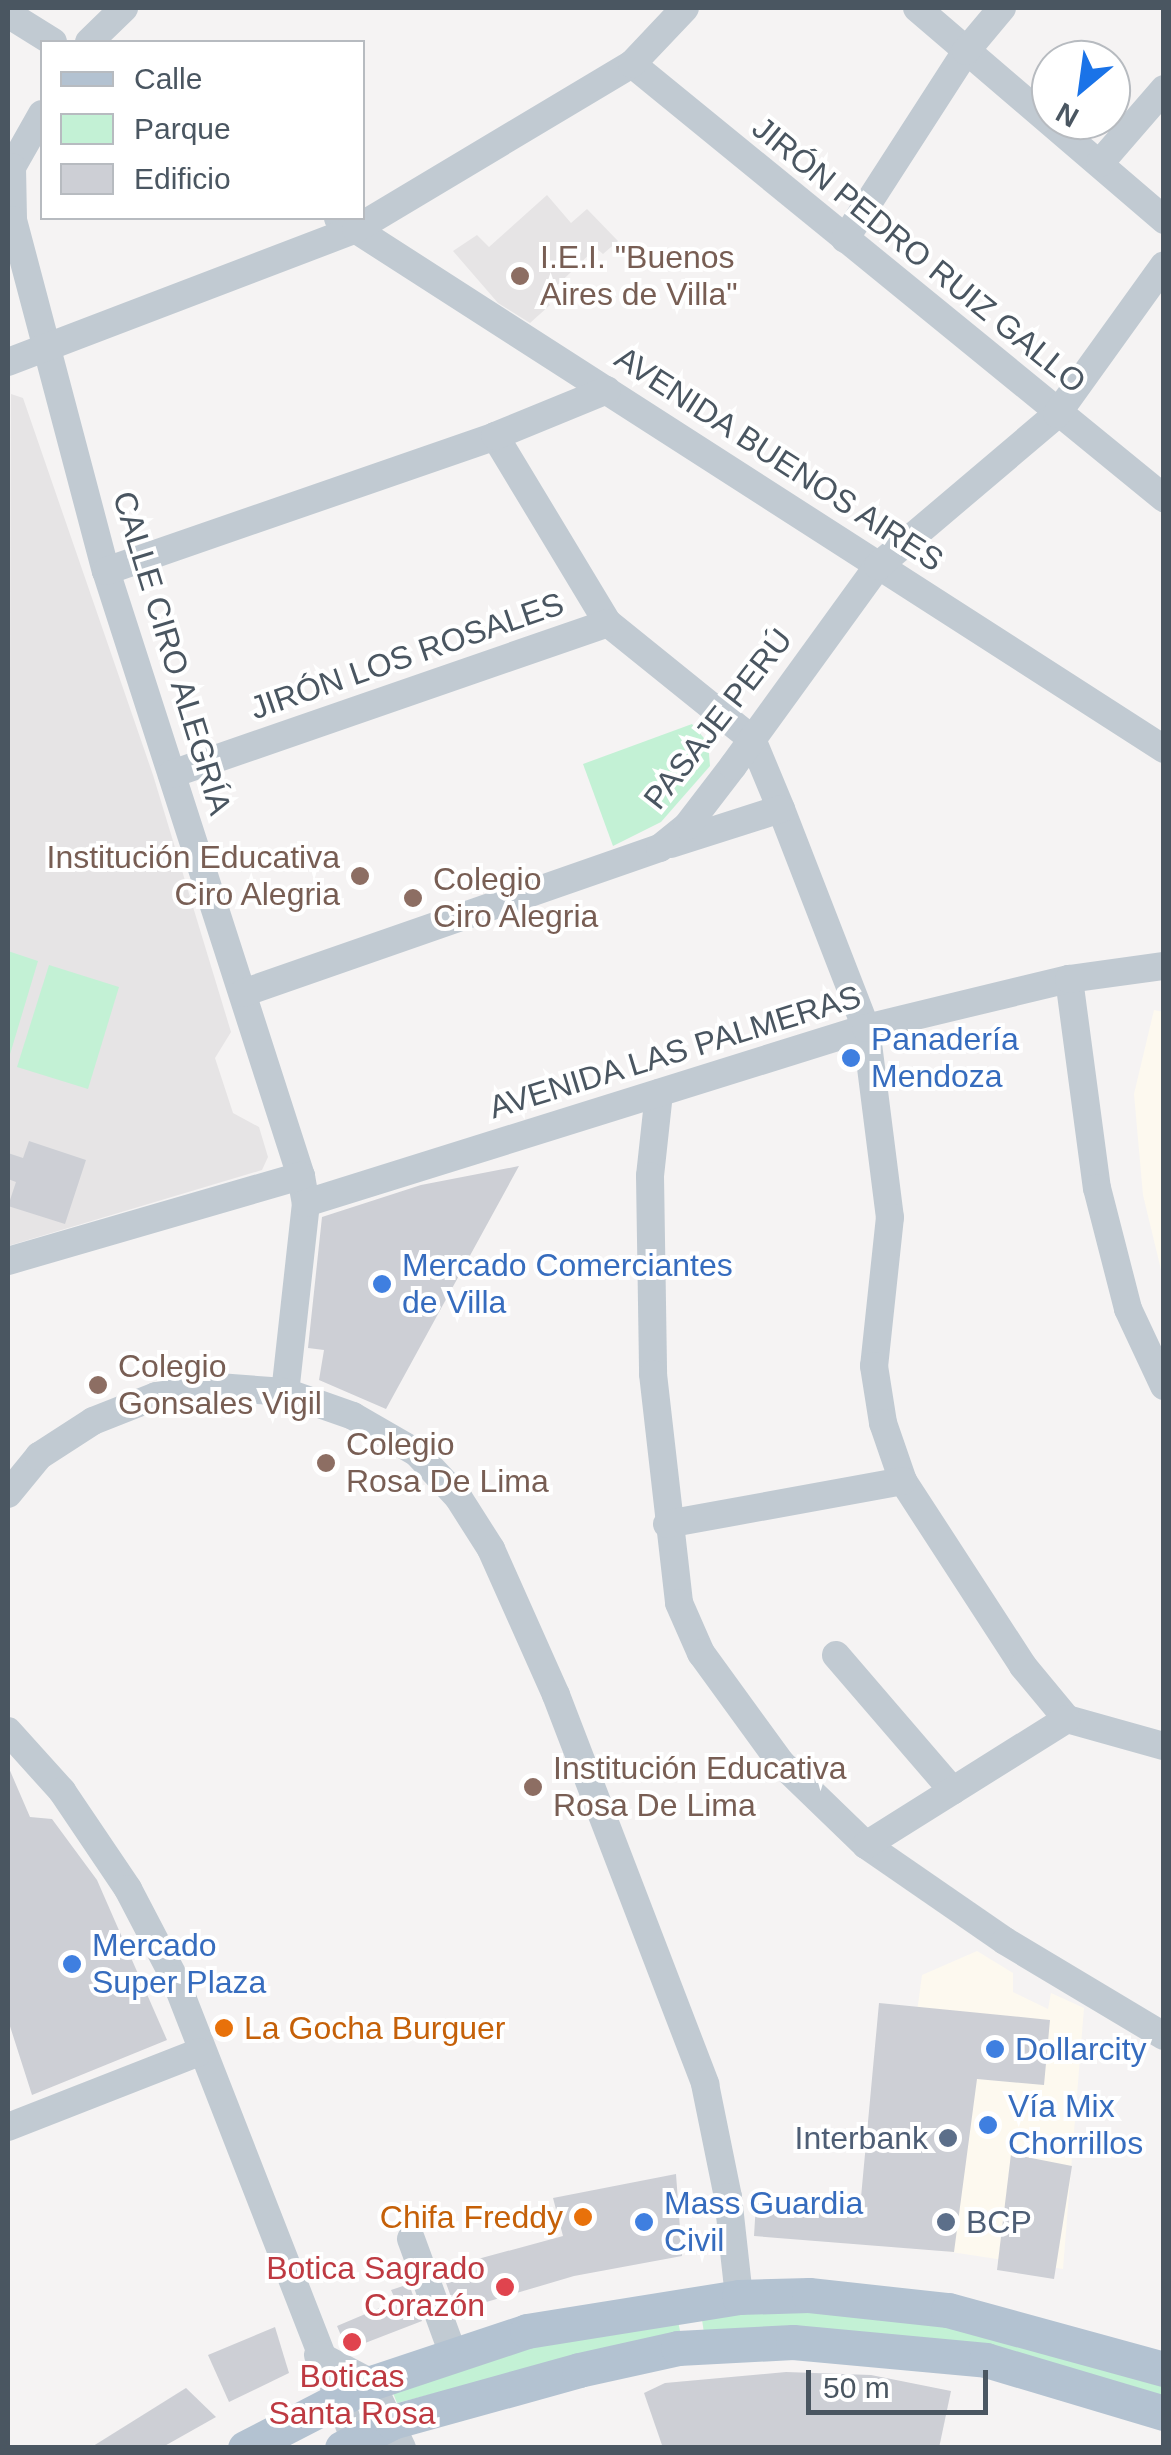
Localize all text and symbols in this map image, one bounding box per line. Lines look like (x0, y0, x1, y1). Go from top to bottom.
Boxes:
legend (40, 40, 365, 220)
north arrow (1031, 40, 1131, 140)
text: Calle (134, 62, 202, 95)
street label: JIRÓN PEDRO RUIZ GALLO (745, 109, 1093, 401)
text: Parque (134, 112, 231, 145)
text: Edificio (134, 162, 231, 195)
place label: I.E.I. "Buenos Aires de Villa" (540, 239, 738, 314)
marker: I.E.I. "Buenos Aires de Villa" (509, 265, 531, 287)
street label: AVENIDA BUENOS AIRES (606, 337, 952, 581)
street label: CALLE CIRO ALEGRÍA (104, 486, 240, 820)
street label: JIRÓN LOS ROSALES (245, 584, 569, 728)
street label: PASAJE PERÚ (636, 621, 800, 817)
place label: Institución Educativa Ciro Alegria (46, 839, 340, 914)
place label: Colegio Ciro Alegria (433, 861, 600, 936)
marker: Institución Educativa Ciro Alegria (349, 865, 371, 887)
marker: Colegio Ciro Alegria (402, 887, 424, 909)
street label: AVENIDA LAS PALMERAS (484, 977, 866, 1127)
place label: Panadería Mendoza (871, 1021, 1019, 1096)
marker: Panadería Mendoza (840, 1047, 862, 1069)
place label: Mercado Comerciantes de Villa (402, 1247, 733, 1322)
marker: Mercado Comerciantes de Villa (371, 1273, 393, 1295)
place label: Colegio Gonsales Vigil (118, 1348, 322, 1423)
marker: Colegio Gonsales Vigil (87, 1374, 109, 1396)
place label: Colegio Rosa De Lima (346, 1426, 549, 1501)
marker: Colegio Rosa De Lima (315, 1452, 337, 1474)
place label: Institución Educativa Rosa De Lima (553, 1750, 846, 1825)
marker: Institución Educativa Rosa De Lima (522, 1776, 544, 1798)
place label: Mercado Super Plaza (92, 1927, 266, 2002)
marker: Mercado Super Plaza (61, 1953, 83, 1975)
place label: La Gocha Burguer (244, 2009, 506, 2047)
marker: La Gocha Burguer (213, 2017, 235, 2039)
place label: Dollarcity (1015, 2030, 1147, 2068)
marker: Dollarcity (984, 2038, 1006, 2060)
place label: Vía Mix Chorrillos (1008, 2088, 1143, 2163)
marker: Vía Mix Chorrillos (977, 2114, 999, 2136)
place label: Interbank (795, 2119, 928, 2157)
marker: Interbank (937, 2127, 959, 2149)
place label: Mass Guardia Civil (664, 2185, 863, 2260)
place label: Chifa Freddy (380, 2198, 563, 2236)
place label: BCP (966, 2203, 1032, 2241)
marker: Chifa Freddy (572, 2206, 594, 2228)
marker: Mass Guardia Civil (633, 2211, 655, 2233)
marker: BCP (935, 2211, 957, 2233)
place label: Botica Sagrado Corazón (266, 2250, 485, 2325)
marker: Botica Sagrado Corazón (494, 2276, 516, 2298)
marker: Boticas Santa Rosa (341, 2331, 363, 2353)
scale bar (811, 2350, 994, 2412)
place label: Boticas Santa Rosa (268, 2358, 436, 2433)
text: 50 m (823, 2371, 890, 2404)

